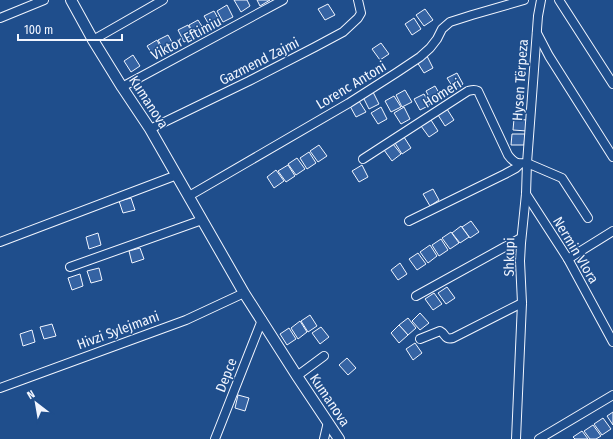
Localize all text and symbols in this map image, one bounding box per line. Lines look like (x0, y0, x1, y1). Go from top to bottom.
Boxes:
street label: Viktor Eftimiu (148, 13, 224, 64)
scale bar (18, 16, 122, 42)
text: 100 m (24, 23, 53, 37)
street label: Gazmend Zajmi (217, 34, 302, 89)
street label: Hysen Tërpeza (509, 38, 532, 122)
street label: Lorenc Antoni (313, 58, 389, 113)
street label: Kumanova (125, 73, 172, 132)
street label: Homeri (420, 75, 465, 112)
street label: Nermin Vlora (549, 214, 602, 287)
street label: Shkupi (501, 237, 518, 277)
street label: Hivzi Sylejmani (75, 308, 162, 353)
street label: Depce (212, 356, 241, 395)
street label: Kumanova (306, 371, 353, 430)
north arrow (16, 383, 56, 423)
text: N (25, 388, 37, 402)

